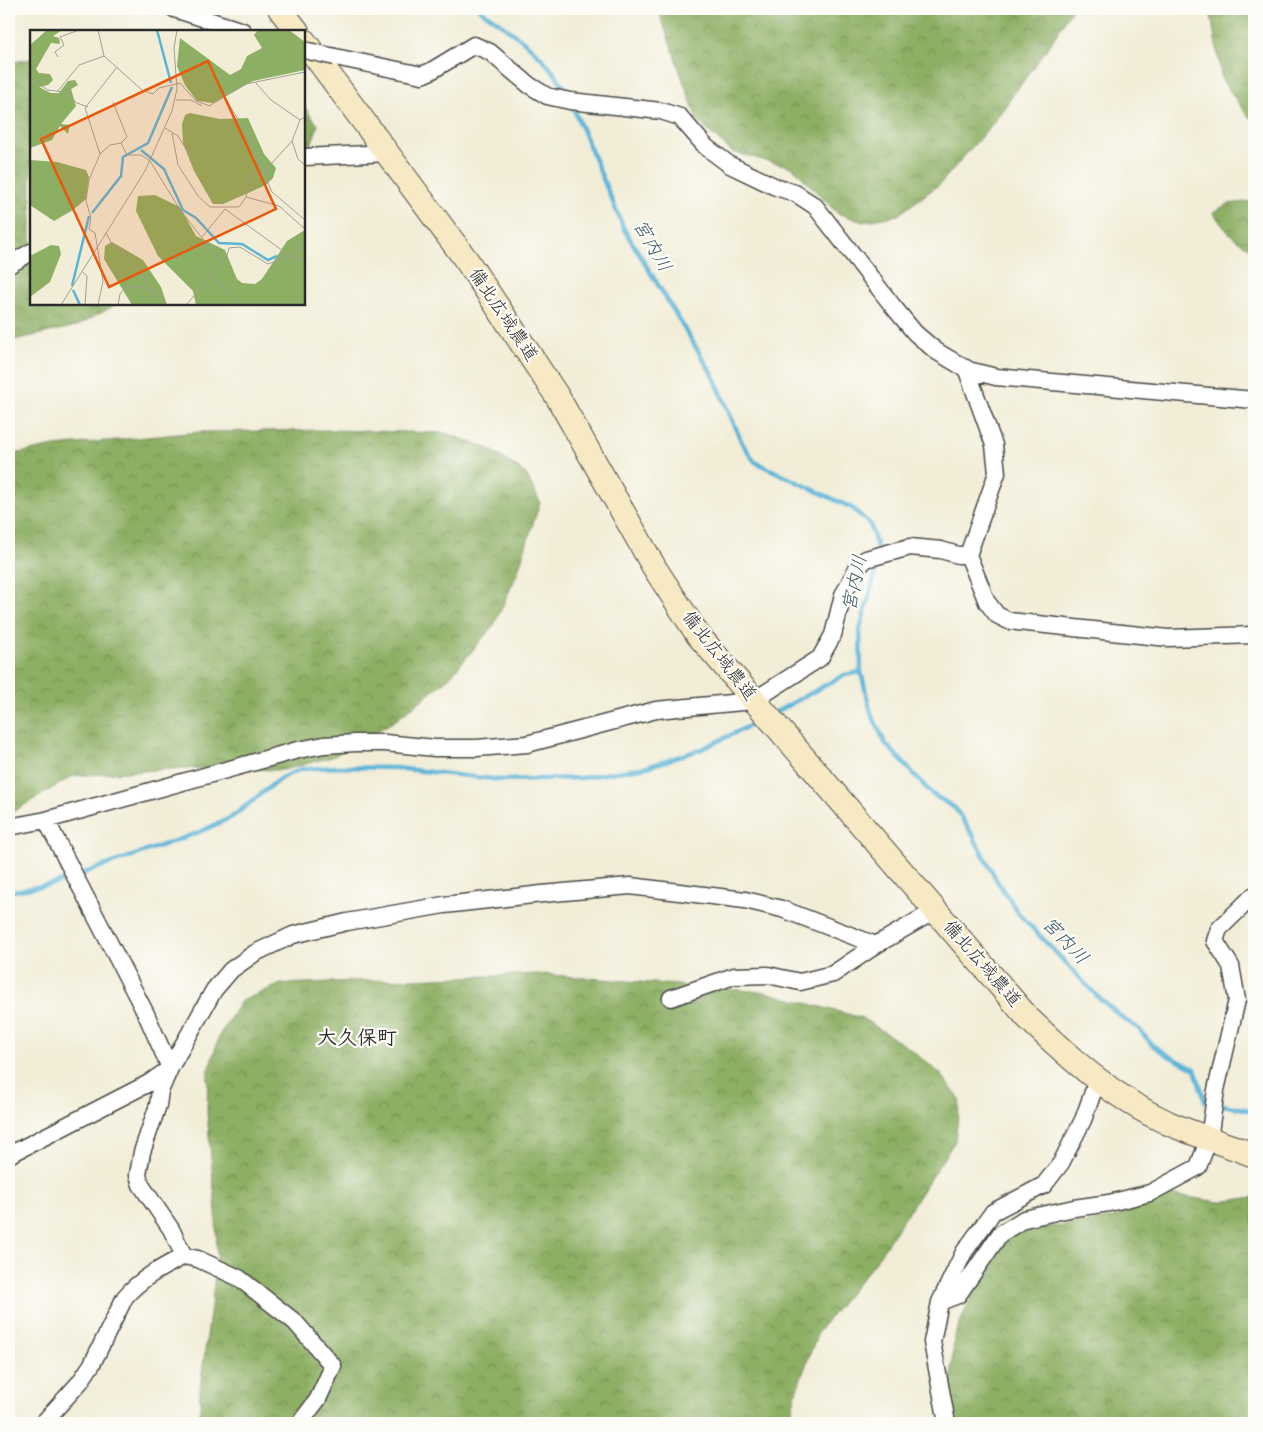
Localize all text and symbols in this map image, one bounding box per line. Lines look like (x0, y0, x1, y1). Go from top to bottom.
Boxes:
inset map (30, 30, 305, 305)
water label: 宮内川 (627, 215, 677, 277)
street label: 備北広域農道 (463, 264, 543, 366)
water label: 宮内川 (837, 553, 873, 613)
street label: 備北広域農道 (676, 606, 762, 706)
water label: 宮内川 (1036, 912, 1094, 970)
street label: 備北広域農道 (938, 915, 1026, 1013)
district label: 大久保町 (317, 1025, 397, 1052)

